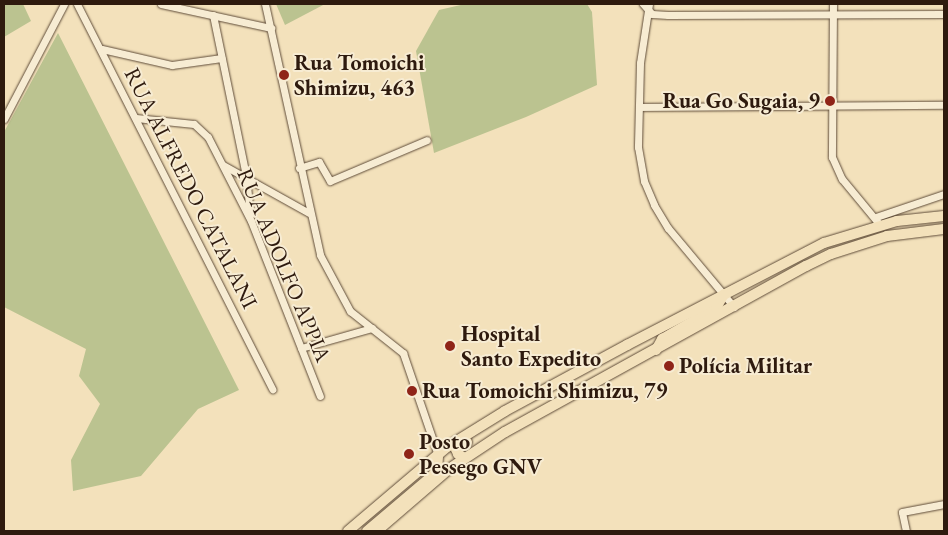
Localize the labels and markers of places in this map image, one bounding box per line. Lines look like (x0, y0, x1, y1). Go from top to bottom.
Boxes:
place label: Rua Tomoichi Shimizu, 463 (294, 49, 425, 100)
marker: Rua Tomoichi Shimizu, 463 (278, 69, 290, 81)
place label: Rua Go Sugaia, 9 (663, 88, 820, 114)
marker: Rua Go Sugaia, 9 (824, 95, 836, 107)
place label: Hospital Santo Expedito (461, 320, 601, 372)
marker: Hospital Santo Expedito (443, 339, 457, 353)
place label: Polícia Militar (679, 353, 812, 379)
marker: Polícia Militar (663, 360, 675, 372)
place label: Rua Tomoichi Shimizu, 79 (422, 378, 667, 404)
marker: Rua Tomoichi Shimizu, 79 (406, 385, 418, 397)
place label: Posto Pessego GNV (419, 428, 542, 480)
marker: Posto Pessego GNV (403, 448, 415, 460)

